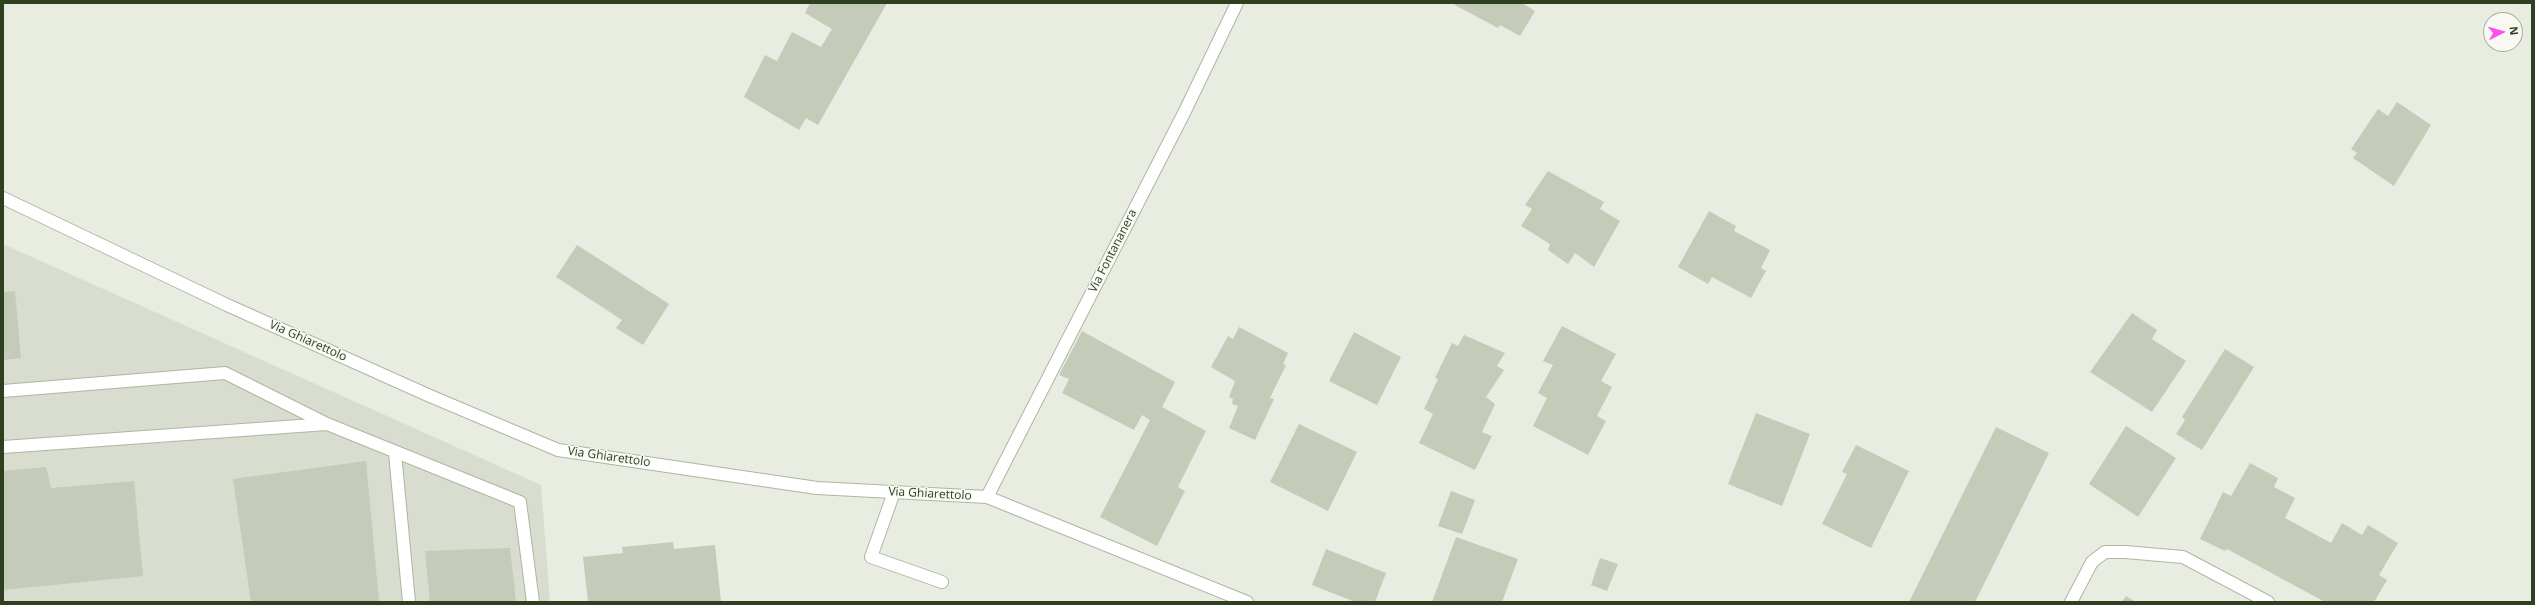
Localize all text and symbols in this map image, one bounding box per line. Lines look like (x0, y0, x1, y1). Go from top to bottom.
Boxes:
north arrow (2483, 12, 2523, 52)
text: N (2507, 26, 2522, 36)
street label: Via Fontananera (1086, 207, 1140, 295)
street label: Via Ghiarettolo (267, 317, 349, 365)
street label: Via Ghiarettolo (567, 444, 651, 470)
street label: Via Ghiarettolo (888, 485, 972, 503)

